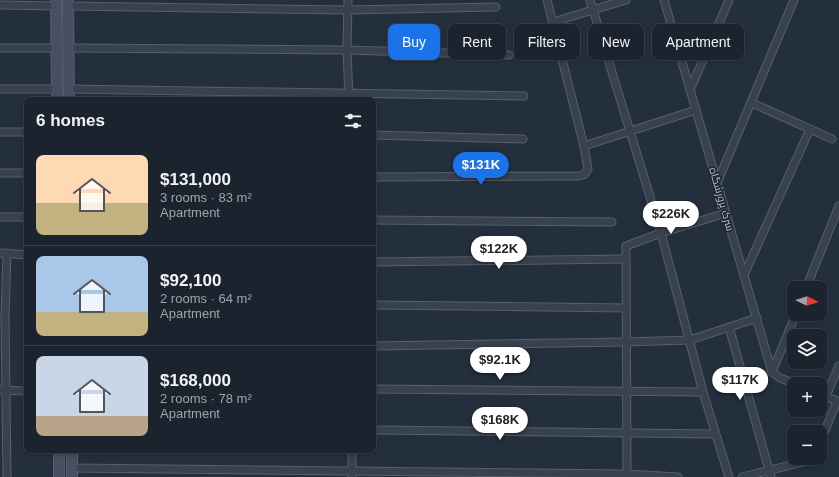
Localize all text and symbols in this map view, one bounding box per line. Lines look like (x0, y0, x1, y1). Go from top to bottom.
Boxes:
chip: Buy (388, 24, 440, 60)
chip: Rent (448, 24, 506, 60)
chip: Filters (514, 24, 580, 60)
chip: New (588, 24, 644, 60)
chip: Apartment (652, 24, 744, 60)
icon: filters (342, 110, 364, 132)
text: 6 homes (36, 111, 105, 130)
pin: $131K (453, 152, 509, 186)
text: $131K (462, 157, 500, 172)
street label: سرک پرورشگاه (706, 166, 737, 232)
text: $131,000 (160, 170, 231, 189)
icon: home (68, 171, 116, 219)
text: 3 rooms · 83 m² (160, 190, 252, 205)
pin: $226K (643, 201, 699, 235)
text: Apartment (160, 205, 220, 220)
text: $226K (652, 206, 690, 221)
pin: $122K (471, 236, 527, 270)
text: $122K (480, 241, 518, 256)
text: $92,100 (160, 271, 221, 290)
icon: home (68, 272, 116, 320)
north arrow (787, 281, 827, 321)
map controls (787, 281, 827, 465)
text: 2 rooms · 64 m² (160, 291, 252, 306)
text: Apartment (160, 306, 220, 321)
button: layers (787, 329, 827, 369)
pin: $92.1K (467, 347, 533, 381)
text: $92.1K (479, 352, 521, 367)
pin: $117K (712, 367, 768, 401)
text: $168,000 (160, 371, 231, 390)
icon: home (68, 372, 116, 420)
text: $117K (721, 372, 759, 387)
button: + (787, 377, 827, 417)
text: 2 rooms · 78 m² (160, 391, 252, 406)
text: Apartment (160, 406, 220, 421)
pin: $168K (472, 407, 528, 441)
text: $168K (481, 412, 519, 427)
button: − (787, 425, 827, 465)

